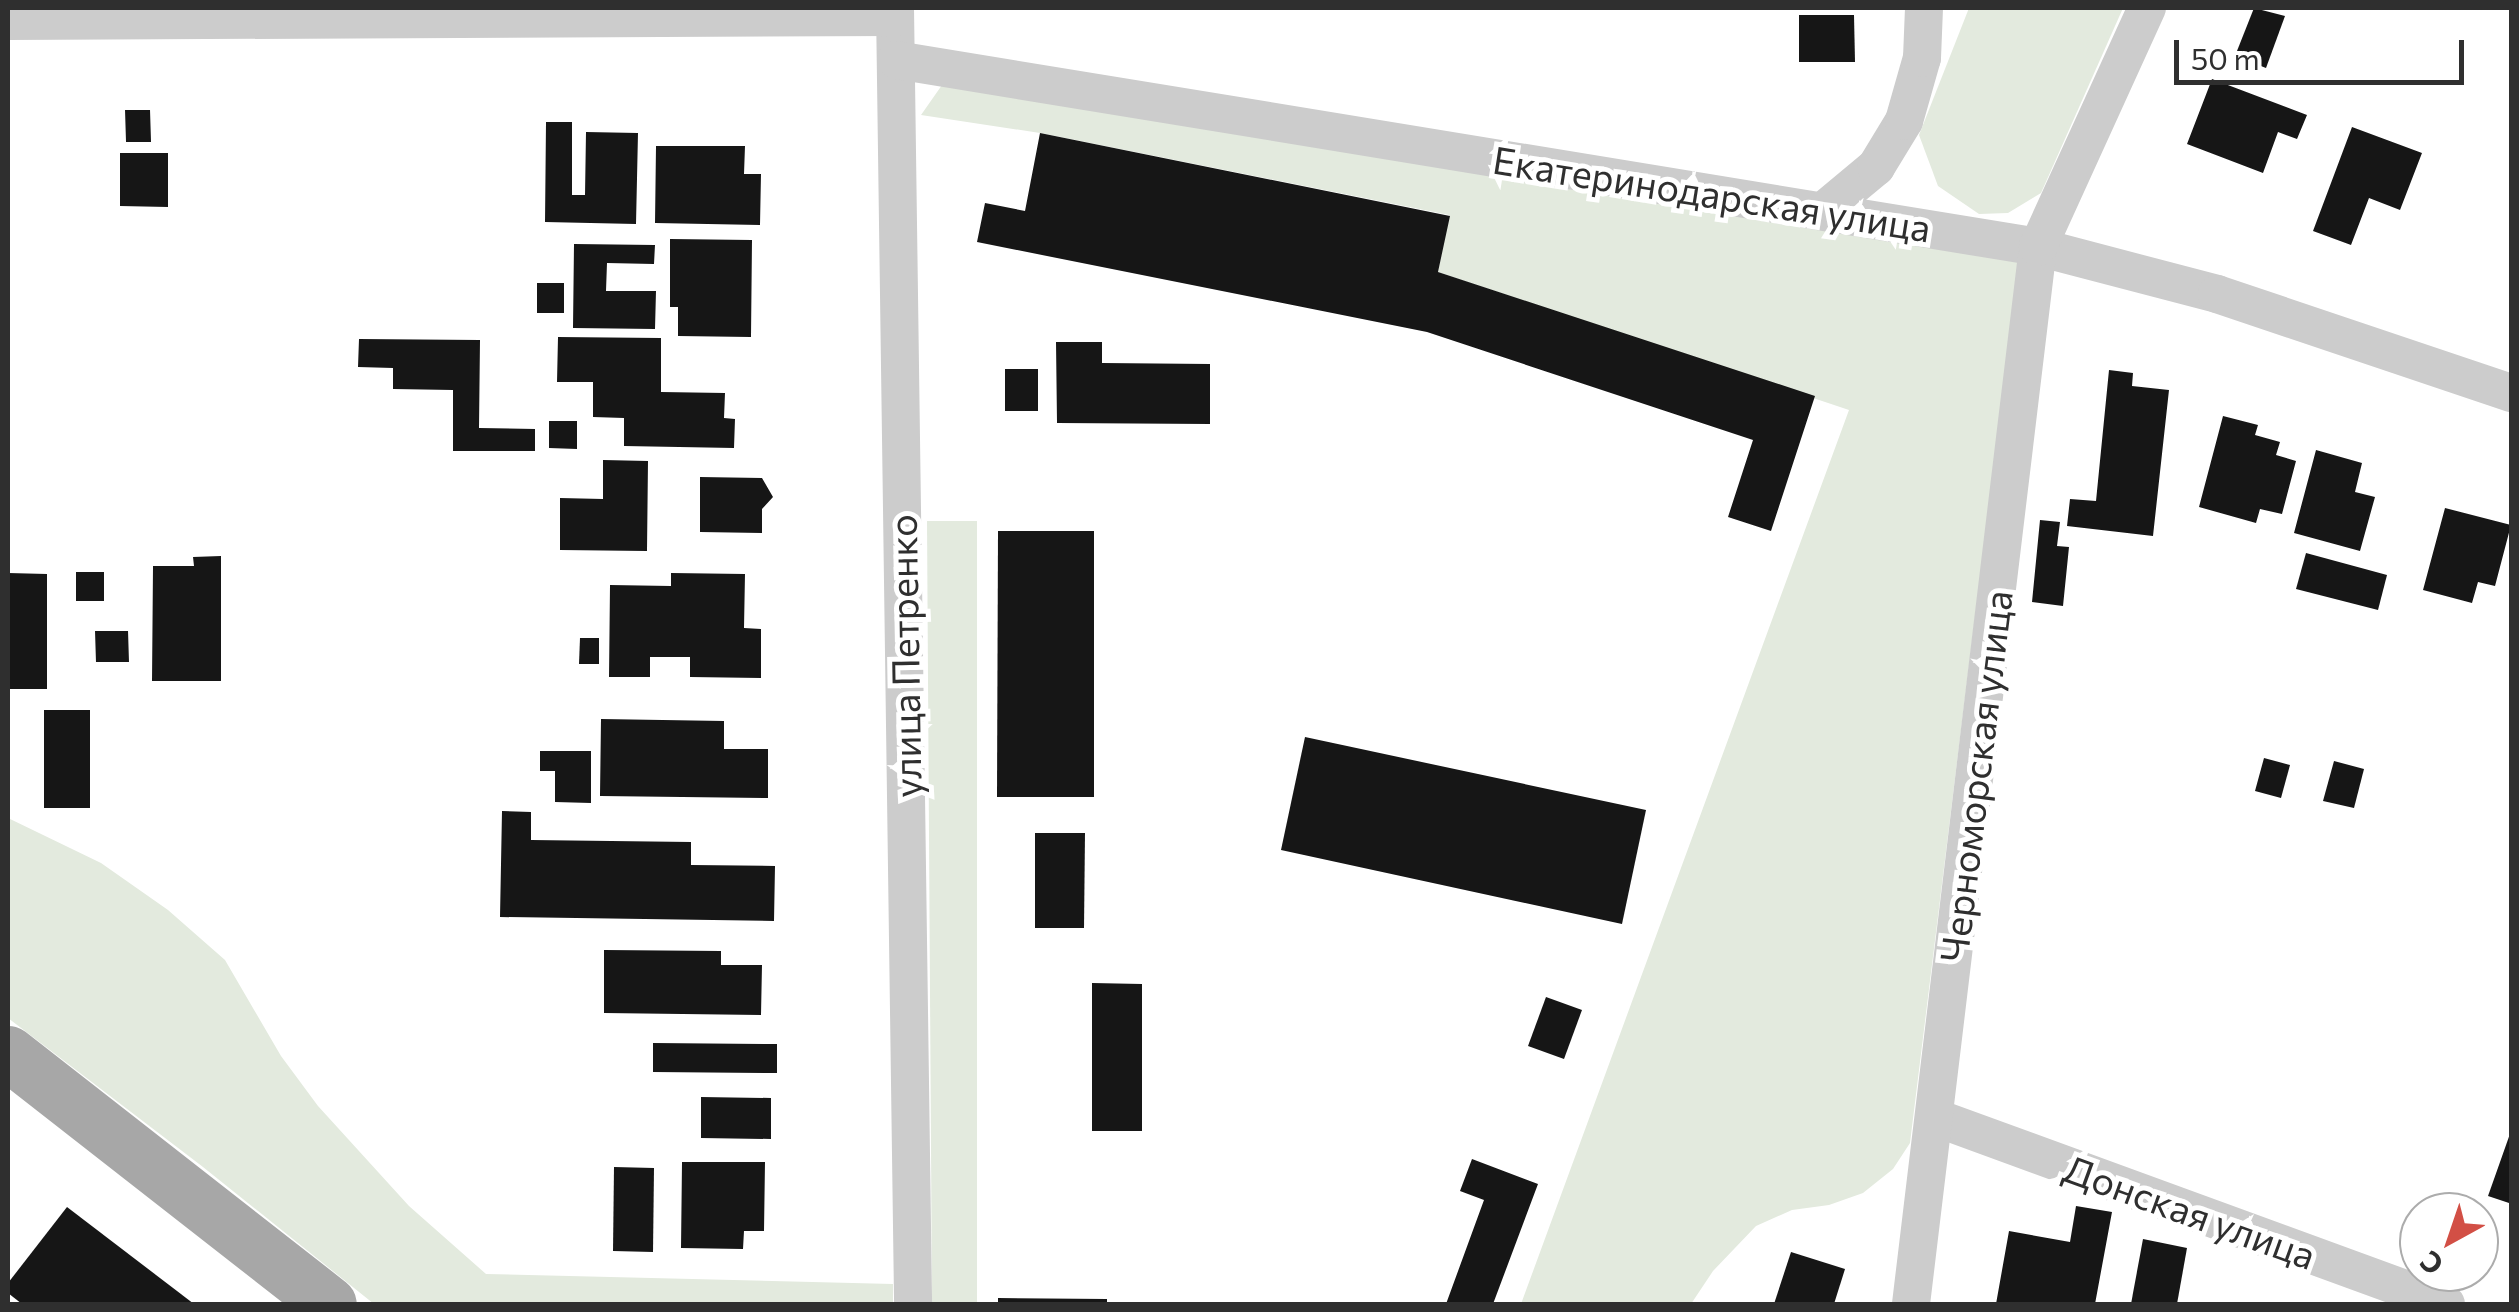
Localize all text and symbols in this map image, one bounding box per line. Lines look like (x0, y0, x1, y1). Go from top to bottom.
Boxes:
scale bar (2179, 20, 2469, 82)
text: 50 m (2191, 39, 2260, 76)
street label: Екатеринодарская улица (1490, 136, 1934, 250)
street label: улица Петренко (879, 514, 929, 798)
street label: Черноморская улица (1930, 588, 2020, 964)
street label: Донская улица (2058, 1144, 2322, 1278)
north arrow (2399, 1192, 2499, 1292)
text: С (2413, 1244, 2449, 1283)

